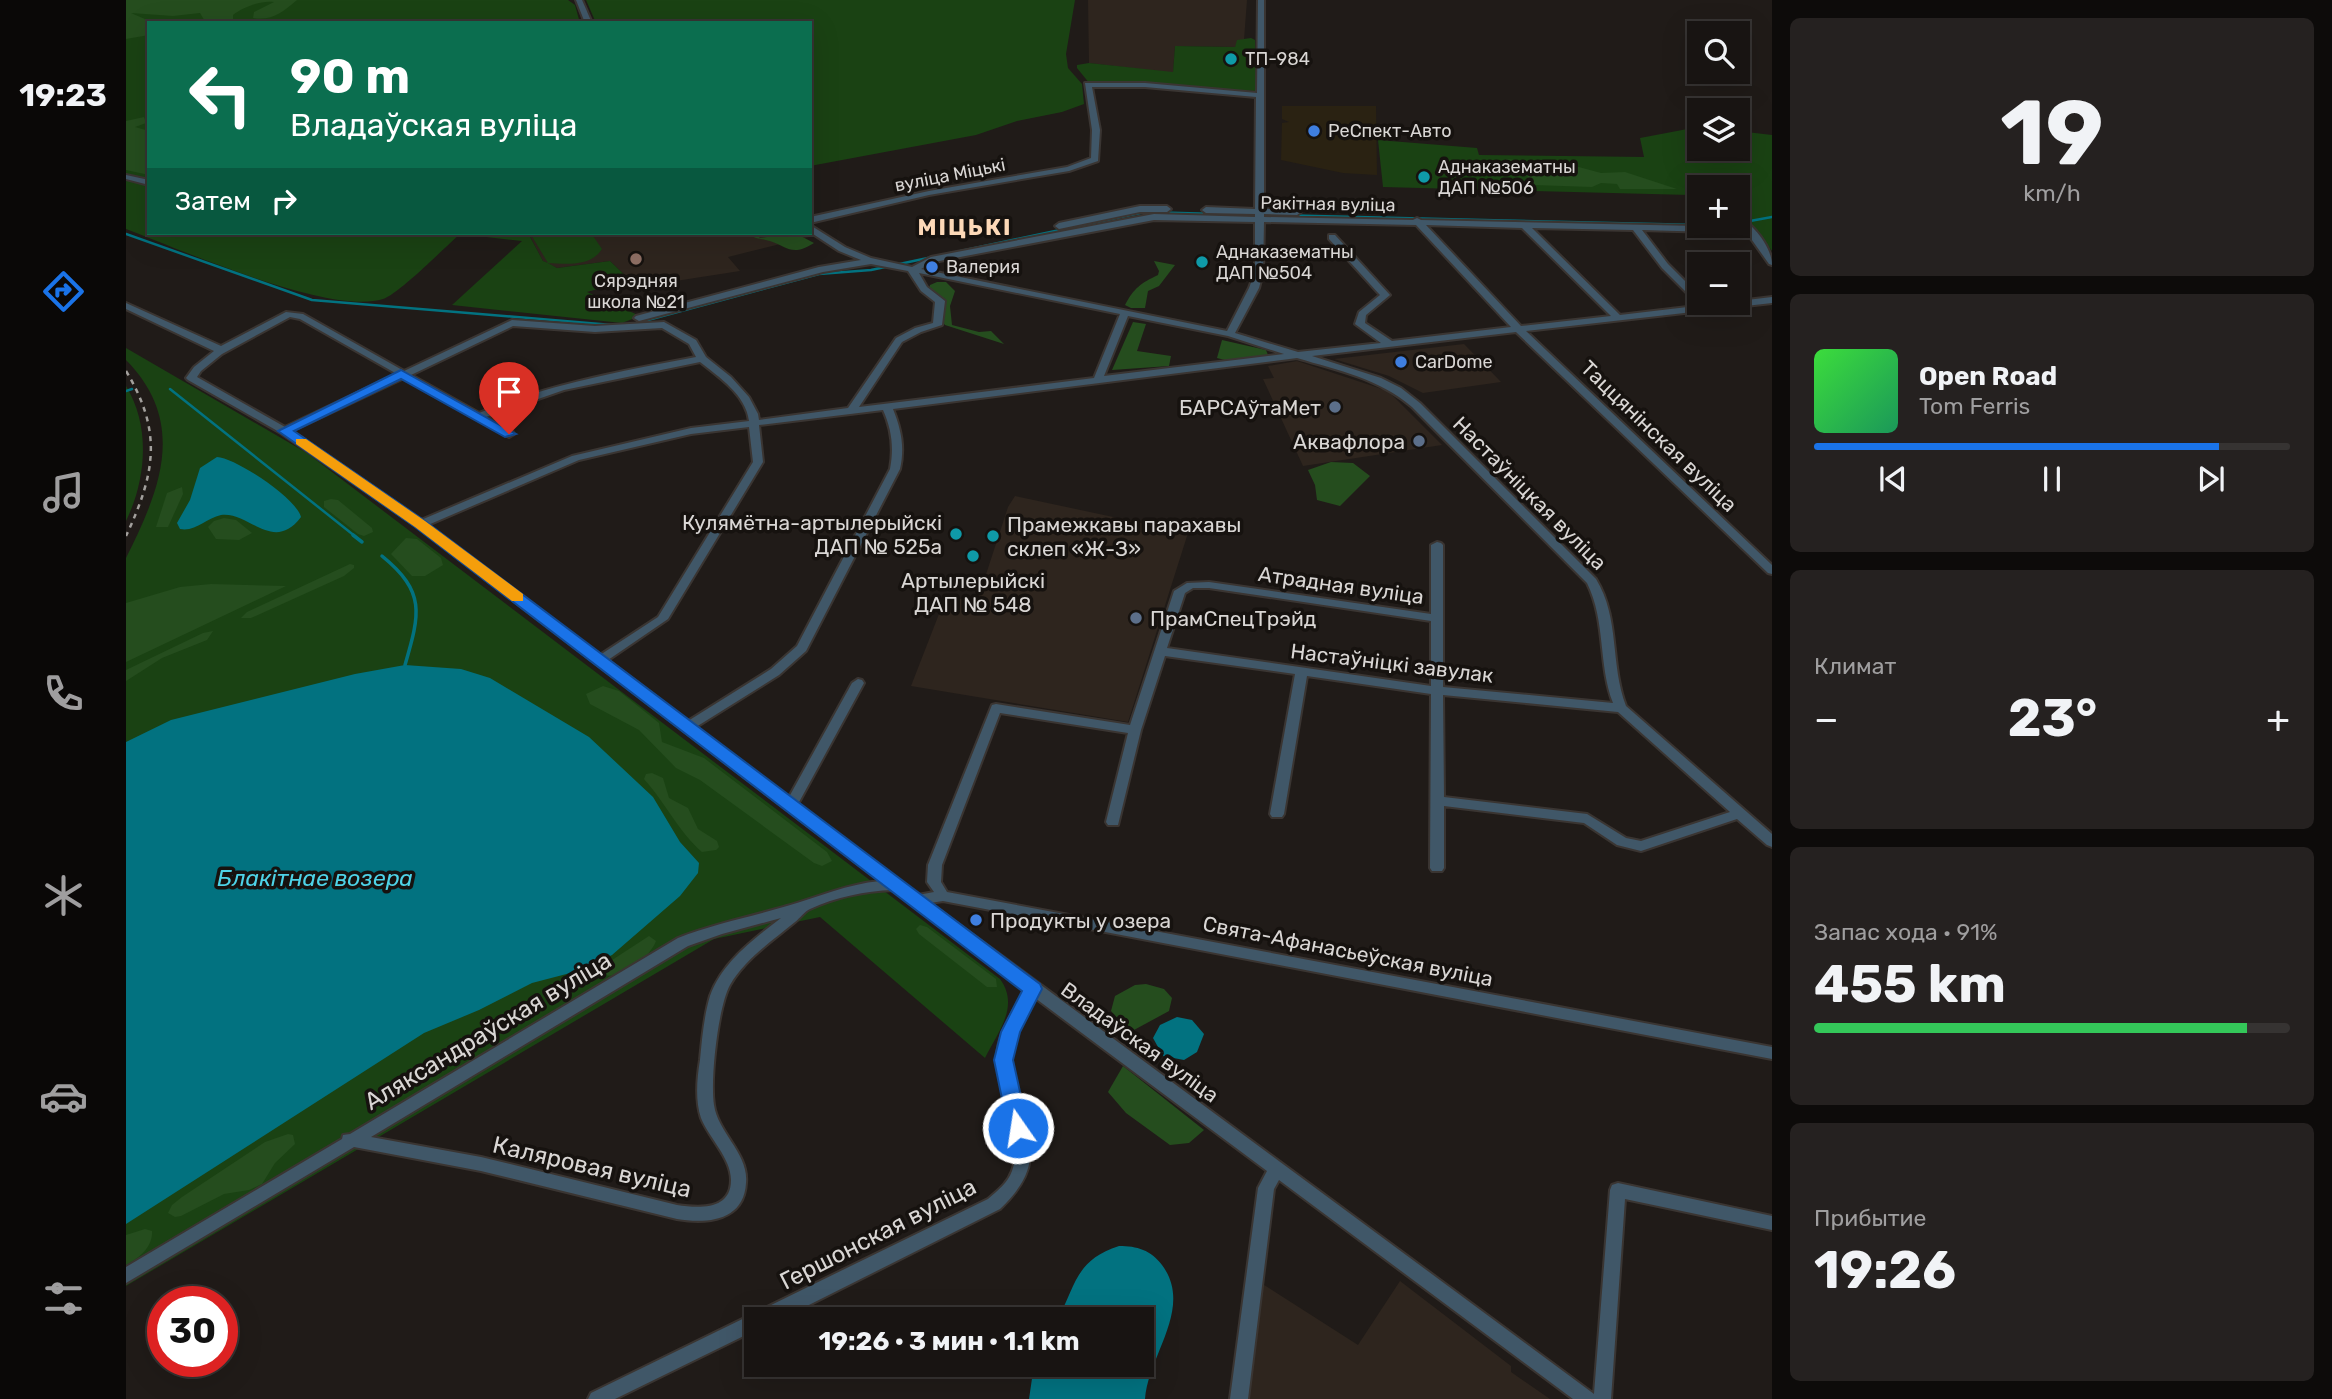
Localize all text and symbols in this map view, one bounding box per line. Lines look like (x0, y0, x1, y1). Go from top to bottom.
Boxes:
map controls (1687, 21, 1750, 315)
button: search (1687, 21, 1750, 84)
text: 90 m (290, 47, 410, 105)
place label: ТП-984 (1245, 48, 1310, 70)
icon: left (175, 49, 266, 140)
marker: ТП-984 (1223, 51, 1239, 67)
text: 19:23 (19, 76, 107, 114)
text: 19 (2000, 79, 2104, 187)
button: layers (1687, 98, 1750, 161)
text: Владаўская вуліца (290, 106, 577, 144)
place label: РеСпект-Авто (1328, 120, 1452, 142)
marker: РеСпект-Авто (1306, 123, 1322, 139)
street label: вуліца Міцькі (893, 153, 1007, 197)
place label: Аднаказематны ДАП №506 (1438, 156, 1576, 199)
marker: Аднаказематны ДАП №506 (1416, 169, 1432, 185)
button: + (1687, 175, 1750, 238)
text: km/h (2023, 179, 2081, 207)
icon: right (265, 182, 303, 220)
text: Затем (175, 186, 251, 217)
street label: Ракітная вуліца (1260, 192, 1396, 216)
district label: МІЦЬКІ (917, 213, 1013, 241)
place label: Аднаказематны ДАП №504 (1216, 241, 1354, 284)
marker: Сярэдняя школа №21 (628, 251, 644, 267)
button: − (1687, 252, 1750, 315)
marker: Аднаказематны ДАП №504 (1194, 254, 1210, 270)
place label: Валерия (946, 256, 1020, 278)
marker: Валерия (924, 259, 940, 275)
icon: directions (39, 267, 88, 316)
place label: Сярэдняя школа №21 (587, 270, 685, 313)
place label: CarDome (1415, 351, 1493, 373)
marker: CarDome (1393, 354, 1409, 370)
street label: Таццянінская вуліца (1576, 355, 1742, 517)
text: Open Road (1919, 361, 2057, 392)
pin (479, 362, 539, 434)
icon: arrive (490, 373, 528, 411)
text: Tom Ferris (1919, 392, 2030, 420)
place label: БАРСАўтаМет (1179, 395, 1321, 420)
marker: БАРСАўтаМет (1327, 399, 1343, 415)
street label: Настаўніцкая вуліца (1448, 411, 1612, 575)
place label: Аквафлора (1293, 429, 1405, 454)
marker: Аквафлора (1411, 433, 1427, 449)
icon: previous (1874, 460, 1912, 498)
icon: pause (2033, 460, 2071, 498)
icon: next (2192, 460, 2230, 498)
icon: music (39, 468, 88, 517)
place label: Кулямётна-артылерыйскі ДАП № 525а (682, 510, 942, 559)
place label: Прамежкавы парахавы склеп «Ж-З» (1007, 512, 1241, 561)
marker: Кулямётна-артылерыйскі ДАП № 525а (948, 526, 964, 542)
marker: Прамежкавы парахавы склеп «Ж-З» (985, 528, 1001, 544)
marker: Артылерыйскі ДАП № 548 (965, 548, 981, 564)
street label: Атрадная вуліца (1257, 561, 1425, 609)
place label: Артылерыйскі ДАП № 548 (901, 568, 1045, 617)
place label: ПрамСпецТрэйд (1150, 606, 1316, 631)
marker: ПрамСпецТрэйд (1128, 610, 1144, 626)
street label: Настаўніцкі завулак (1289, 638, 1495, 688)
text: Климат (1814, 652, 1896, 680)
icon: phone (39, 669, 88, 718)
text: 23° (2008, 687, 2097, 749)
text: − (1814, 696, 1839, 742)
text: + (2266, 696, 2290, 742)
water label: Блакітнае возера (217, 864, 413, 892)
icon: climate (39, 871, 88, 920)
place label: Продукты у озера (990, 908, 1171, 933)
street label: Свята-Афанасьеўская вуліца (1201, 911, 1495, 991)
marker: Продукты у озера (968, 912, 984, 928)
text: Запас хода · 91% (1814, 918, 1998, 946)
street label: Аляксандраўская вуліца (359, 946, 617, 1116)
text: 455 km (1814, 953, 2006, 1015)
street label: Владаўская вуліца (1056, 976, 1224, 1108)
icon: car (39, 1072, 88, 1121)
position arrow (981, 1091, 1055, 1165)
street label: Каляровая вуліца (490, 1131, 694, 1203)
street label: Гершонская вуліца (775, 1172, 981, 1296)
text: Прибытие (1814, 1204, 1926, 1232)
text: 19:26 (1814, 1239, 1956, 1301)
icon: filters (39, 1274, 88, 1323)
speed limit sign: 30 (147, 1286, 238, 1377)
text: 19:26 · 3 мин · 1.1 km (818, 1326, 1080, 1357)

